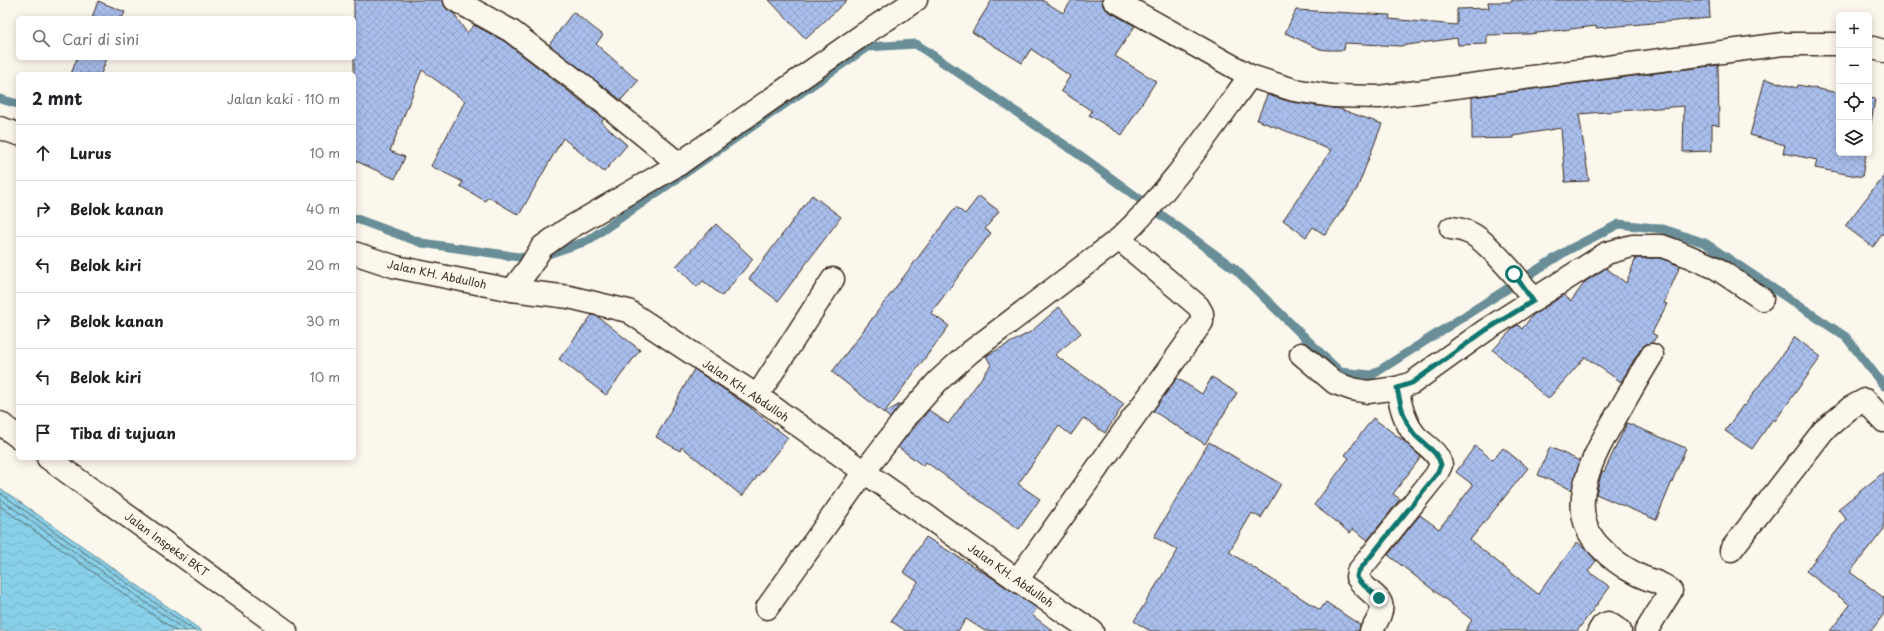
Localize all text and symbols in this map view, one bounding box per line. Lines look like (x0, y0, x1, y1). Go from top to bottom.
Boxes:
map controls (1836, 12, 1872, 156)
button: + (1836, 12, 1872, 48)
search box (16, 16, 356, 60)
icon: search (30, 27, 52, 49)
text: Cari di sini (62, 27, 139, 50)
button: − (1836, 48, 1872, 84)
button: locate (1836, 84, 1872, 120)
text: 2 mnt (32, 85, 83, 111)
text: Jalan kaki · 110 m (227, 89, 340, 108)
button: layers (1836, 120, 1872, 156)
text: Lurus (70, 141, 111, 164)
icon: ahead (32, 142, 54, 164)
text: 10 m (310, 143, 340, 162)
text: Belok kanan (70, 197, 164, 220)
icon: right (32, 198, 54, 220)
text: 40 m (306, 199, 340, 218)
text: Belok kiri (70, 253, 141, 276)
icon: left (32, 254, 54, 276)
text: 20 m (306, 255, 340, 274)
street label: Jalan KH. Abdulloh (386, 255, 488, 293)
route start (1505, 265, 1523, 283)
text: Belok kanan (70, 309, 164, 332)
icon: right (32, 310, 54, 332)
text: 30 m (306, 311, 340, 330)
street label: Jalan KH. Abdulloh (699, 355, 793, 425)
text: Belok kiri (70, 365, 141, 388)
icon: left (32, 366, 54, 388)
text: 10 m (310, 367, 340, 386)
text: Tiba di tujuan (70, 421, 176, 444)
icon: arrive (32, 422, 54, 444)
street label: Jalan Inspeksi BKT (121, 508, 213, 581)
street label: Jalan KH. Abdulloh (965, 539, 1057, 611)
route end (1370, 589, 1388, 607)

